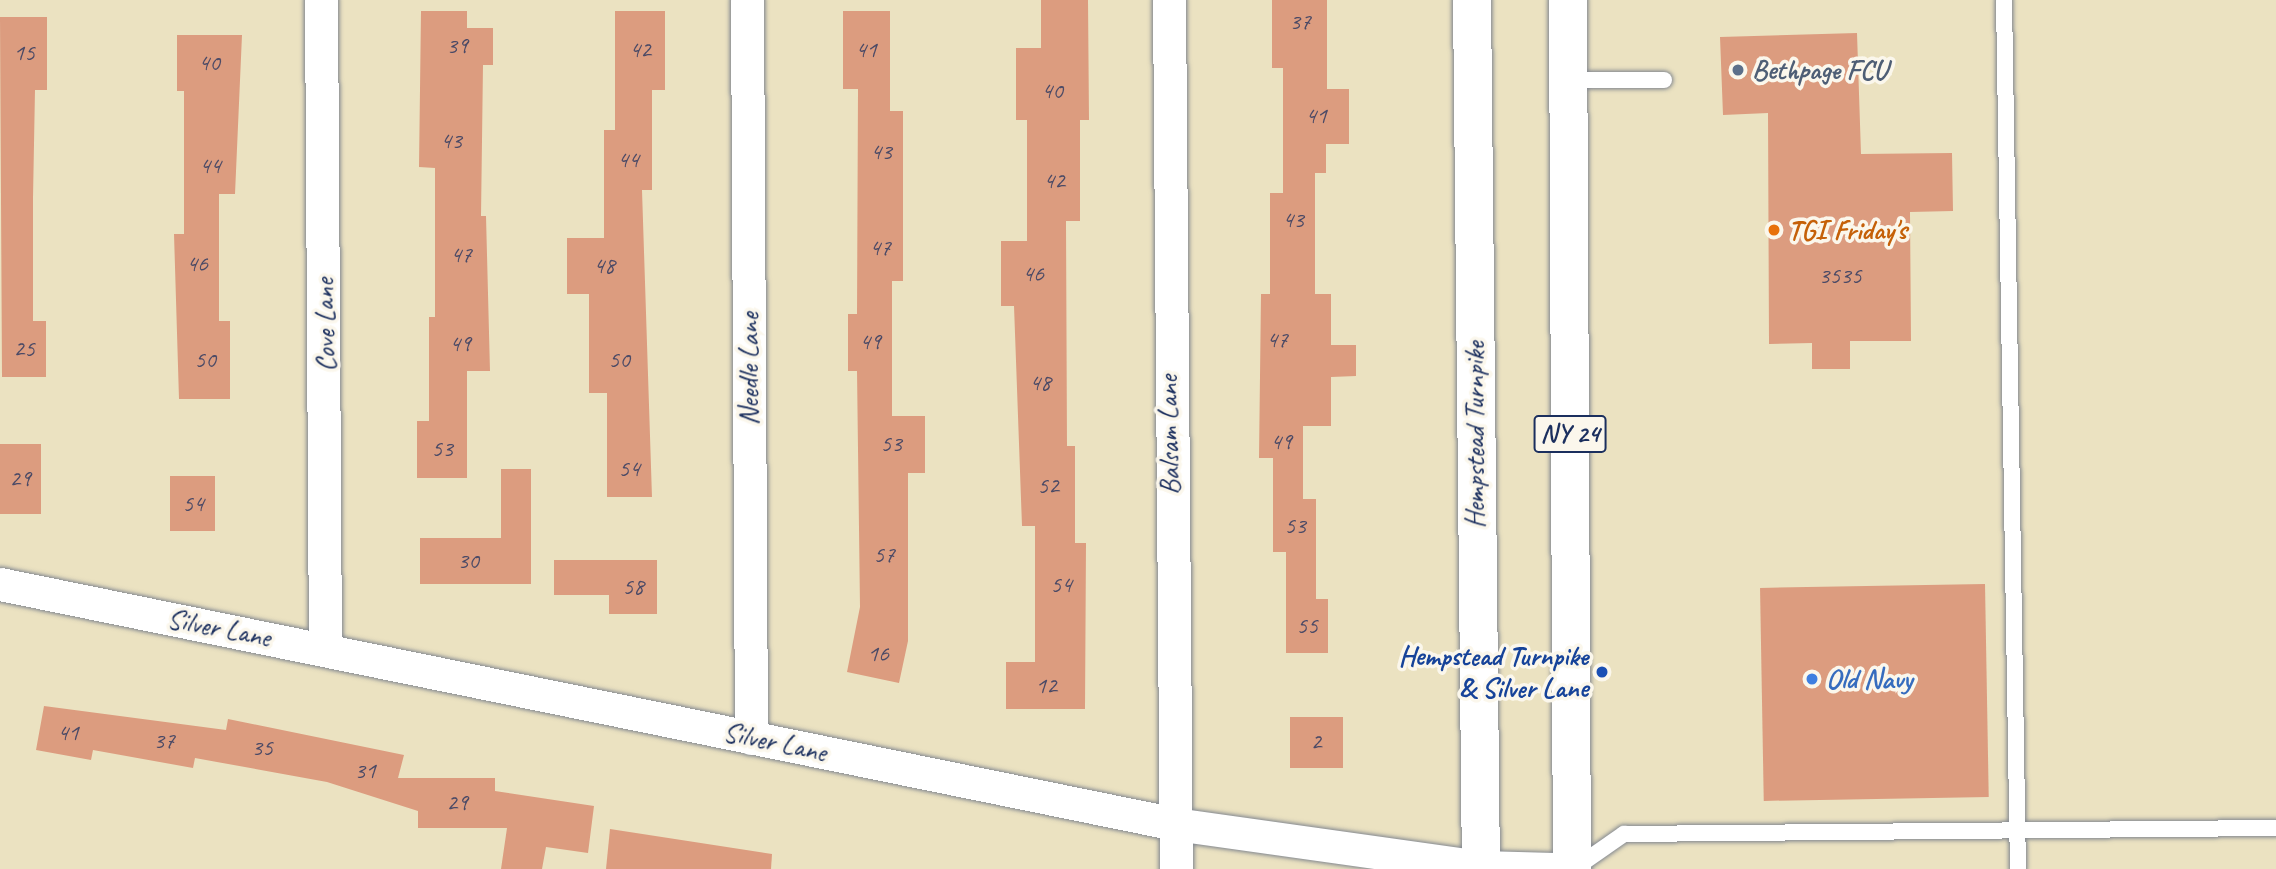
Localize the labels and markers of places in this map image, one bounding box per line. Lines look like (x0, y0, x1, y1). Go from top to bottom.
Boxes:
place label: Bethpage FCU (1752, 53, 1887, 87)
marker: Bethpage FCU (1730, 62, 1746, 78)
place label: TGI Friday's (1788, 213, 1907, 247)
marker: TGI Friday's (1766, 222, 1782, 238)
place label: Hempstead Turnpike & Silver Lane (1398, 639, 1588, 705)
place label: Old Navy (1826, 662, 1912, 696)
marker: Hempstead Turnpike & Silver Lane (1594, 664, 1610, 680)
marker: Old Navy (1804, 671, 1820, 687)

